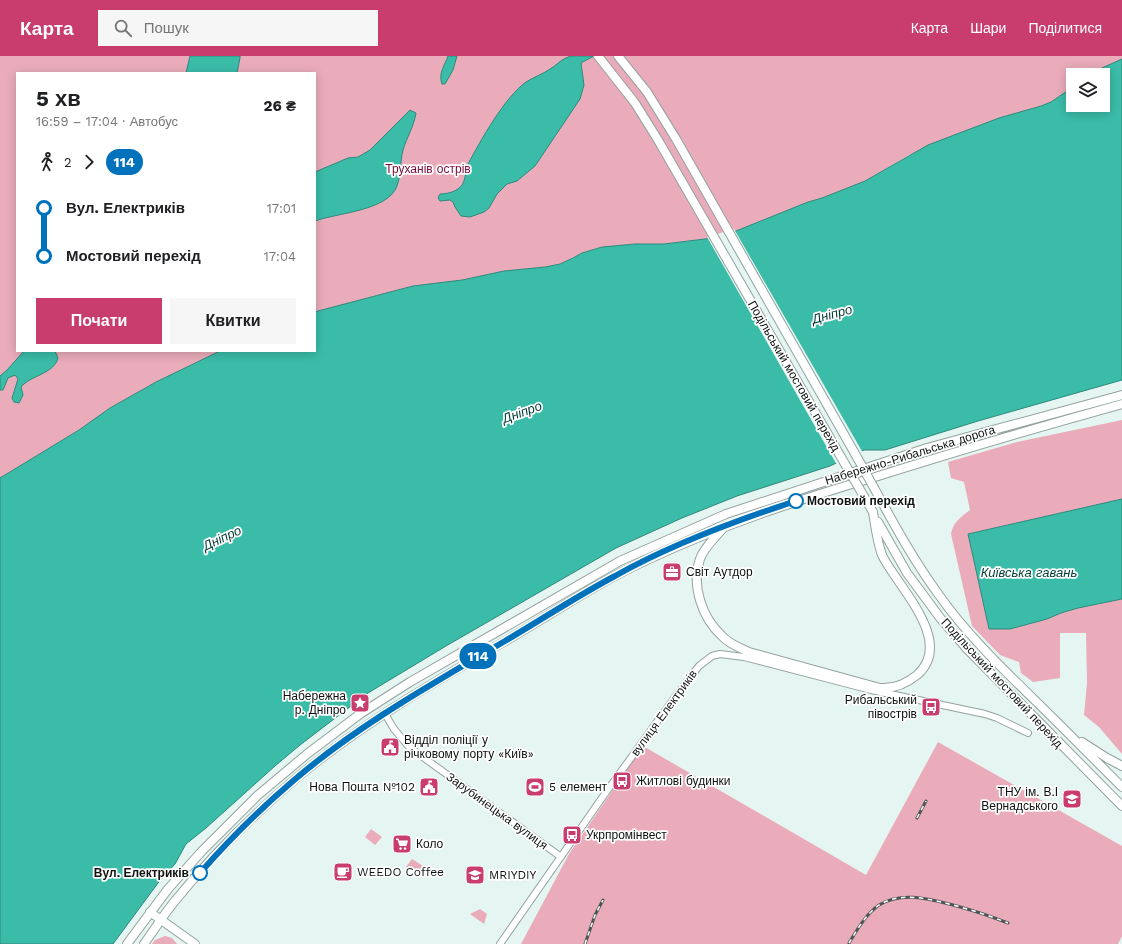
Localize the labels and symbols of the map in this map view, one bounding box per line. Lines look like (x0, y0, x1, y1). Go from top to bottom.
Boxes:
park label: Труханів острів (385, 162, 471, 176)
street label: Подільський мостовий перехід (745, 298, 843, 454)
water label: Дніпро (808, 301, 854, 327)
water label: Дніпро (498, 398, 544, 427)
street label: Набережно-Рибальська дорога (823, 422, 997, 488)
marker: Мостовий перехід (788, 493, 804, 509)
place label: Мостовий перехід (807, 494, 915, 508)
water label: Дніпро (199, 523, 244, 554)
office icon: Світ Аутдор (661, 561, 683, 583)
place label: Світ Аутдор (686, 565, 753, 579)
water label: Київська гавань (981, 565, 1077, 580)
street label: Подільський мостовий перехід (938, 615, 1066, 751)
line badge: 114 (455, 643, 501, 669)
street label: вулиця Електриків (628, 667, 700, 759)
place label: Набережна р. Дніпро (283, 689, 346, 717)
place icon: Набережна р. Дніпро (349, 692, 371, 714)
place label: Рибальський півострів (845, 693, 917, 721)
bus stop icon: Рибальський півострів (920, 696, 942, 718)
place label: Відділ поліції у річковому порту «Київ» (404, 733, 534, 761)
public building icon: Відділ поліції у річковому порту «Київ» (379, 736, 401, 758)
street label: Зарубинецька вулиця (444, 770, 550, 852)
bus stop icon: Житлові будинки (611, 770, 633, 792)
place label: Житлові будинки (636, 774, 730, 788)
public building icon: Нова Пошта №102 (418, 776, 440, 798)
sports icon: 5 елемент (524, 776, 546, 798)
place label: Нова Пошта №102 (309, 780, 415, 794)
place label: 5 елемент (549, 780, 608, 794)
place label: ТНУ ім. В.І Вернадського (981, 785, 1058, 813)
school or university icon: ТНУ ім. В.І Вернадського (1061, 788, 1083, 810)
bus stop icon: Укрпромінвест (561, 824, 583, 846)
place label: Укрпромінвест (586, 828, 667, 842)
supermarket icon: Коло (391, 833, 413, 855)
place label: Коло (416, 837, 444, 851)
cafe icon: WEEDO Coffee (332, 861, 354, 883)
school or university icon: MRIYDIY (464, 864, 486, 886)
marker: Вул. Електриків (192, 865, 208, 881)
place label: WEEDO Coffee (357, 865, 444, 879)
place label: Вул. Електриків (94, 866, 189, 880)
place label: MRIYDIY (489, 868, 537, 882)

